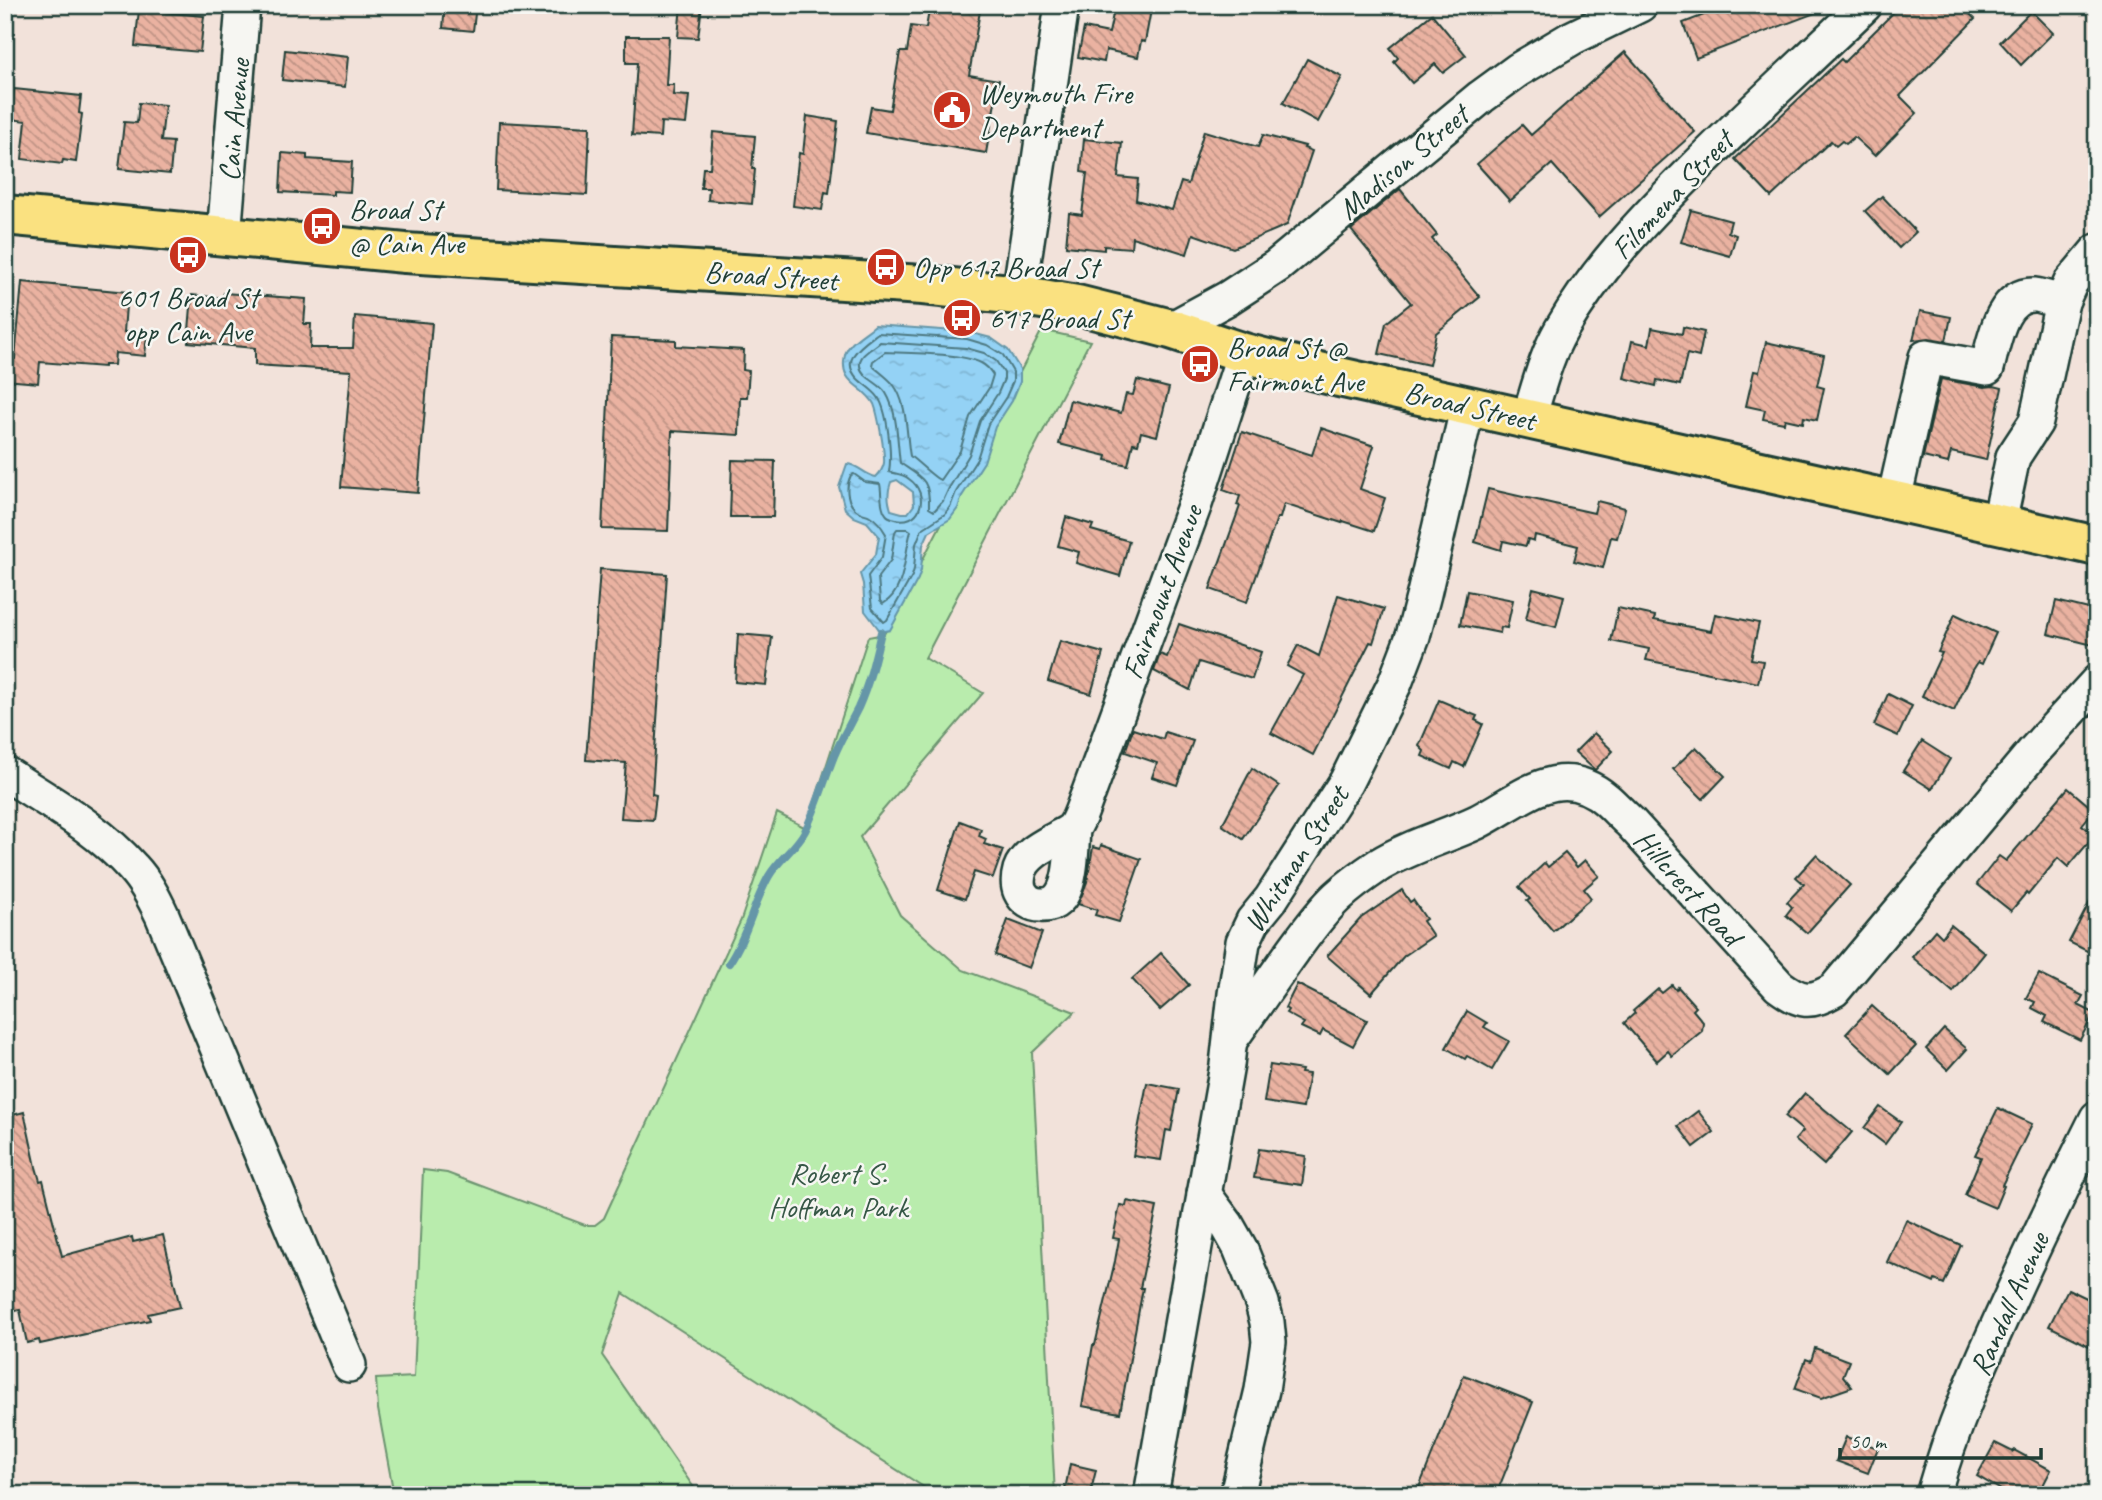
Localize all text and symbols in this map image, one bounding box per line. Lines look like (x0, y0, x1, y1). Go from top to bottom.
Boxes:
street label: Cain Avenue (210, 55, 258, 183)
place label: Weymouth Fire Department (979, 74, 1134, 146)
public building icon: Weymouth Fire Department (931, 89, 973, 131)
street label: Madison Street (1330, 94, 1479, 228)
street label: Filomena Street (1603, 120, 1744, 267)
place label: Broad St @ Cain Ave (349, 190, 466, 262)
bus stop icon: Broad St @ Cain Ave (301, 205, 343, 247)
bus stop icon: 601 Broad St opp Cain Ave (167, 234, 209, 276)
bus stop icon: Opp 617 Broad St (865, 246, 907, 288)
place label: Opp 617 Broad St (913, 248, 1103, 286)
street label: Broad Street (703, 252, 842, 300)
place label: 601 Broad St opp Cain Ave (118, 278, 262, 350)
bus stop icon: 617 Broad St (941, 297, 983, 339)
place label: 617 Broad St (989, 299, 1133, 337)
place label: Broad St @ Fairmont Ave (1227, 328, 1366, 400)
bus stop icon: Broad St @ Fairmont Ave (1179, 343, 1221, 385)
street label: Broad Street (1401, 373, 1542, 440)
street label: Fairmount Avenue (1113, 498, 1212, 684)
street label: Whitman Street (1235, 776, 1359, 939)
street label: Hillcrest Road (1626, 821, 1753, 956)
park label: Robert S. Hoffman Park (769, 1154, 909, 1226)
street label: Randall Avenue (1961, 1224, 2058, 1381)
scale bar (1840, 1416, 2041, 1460)
text: 50 m (1850, 1428, 1888, 1454)

